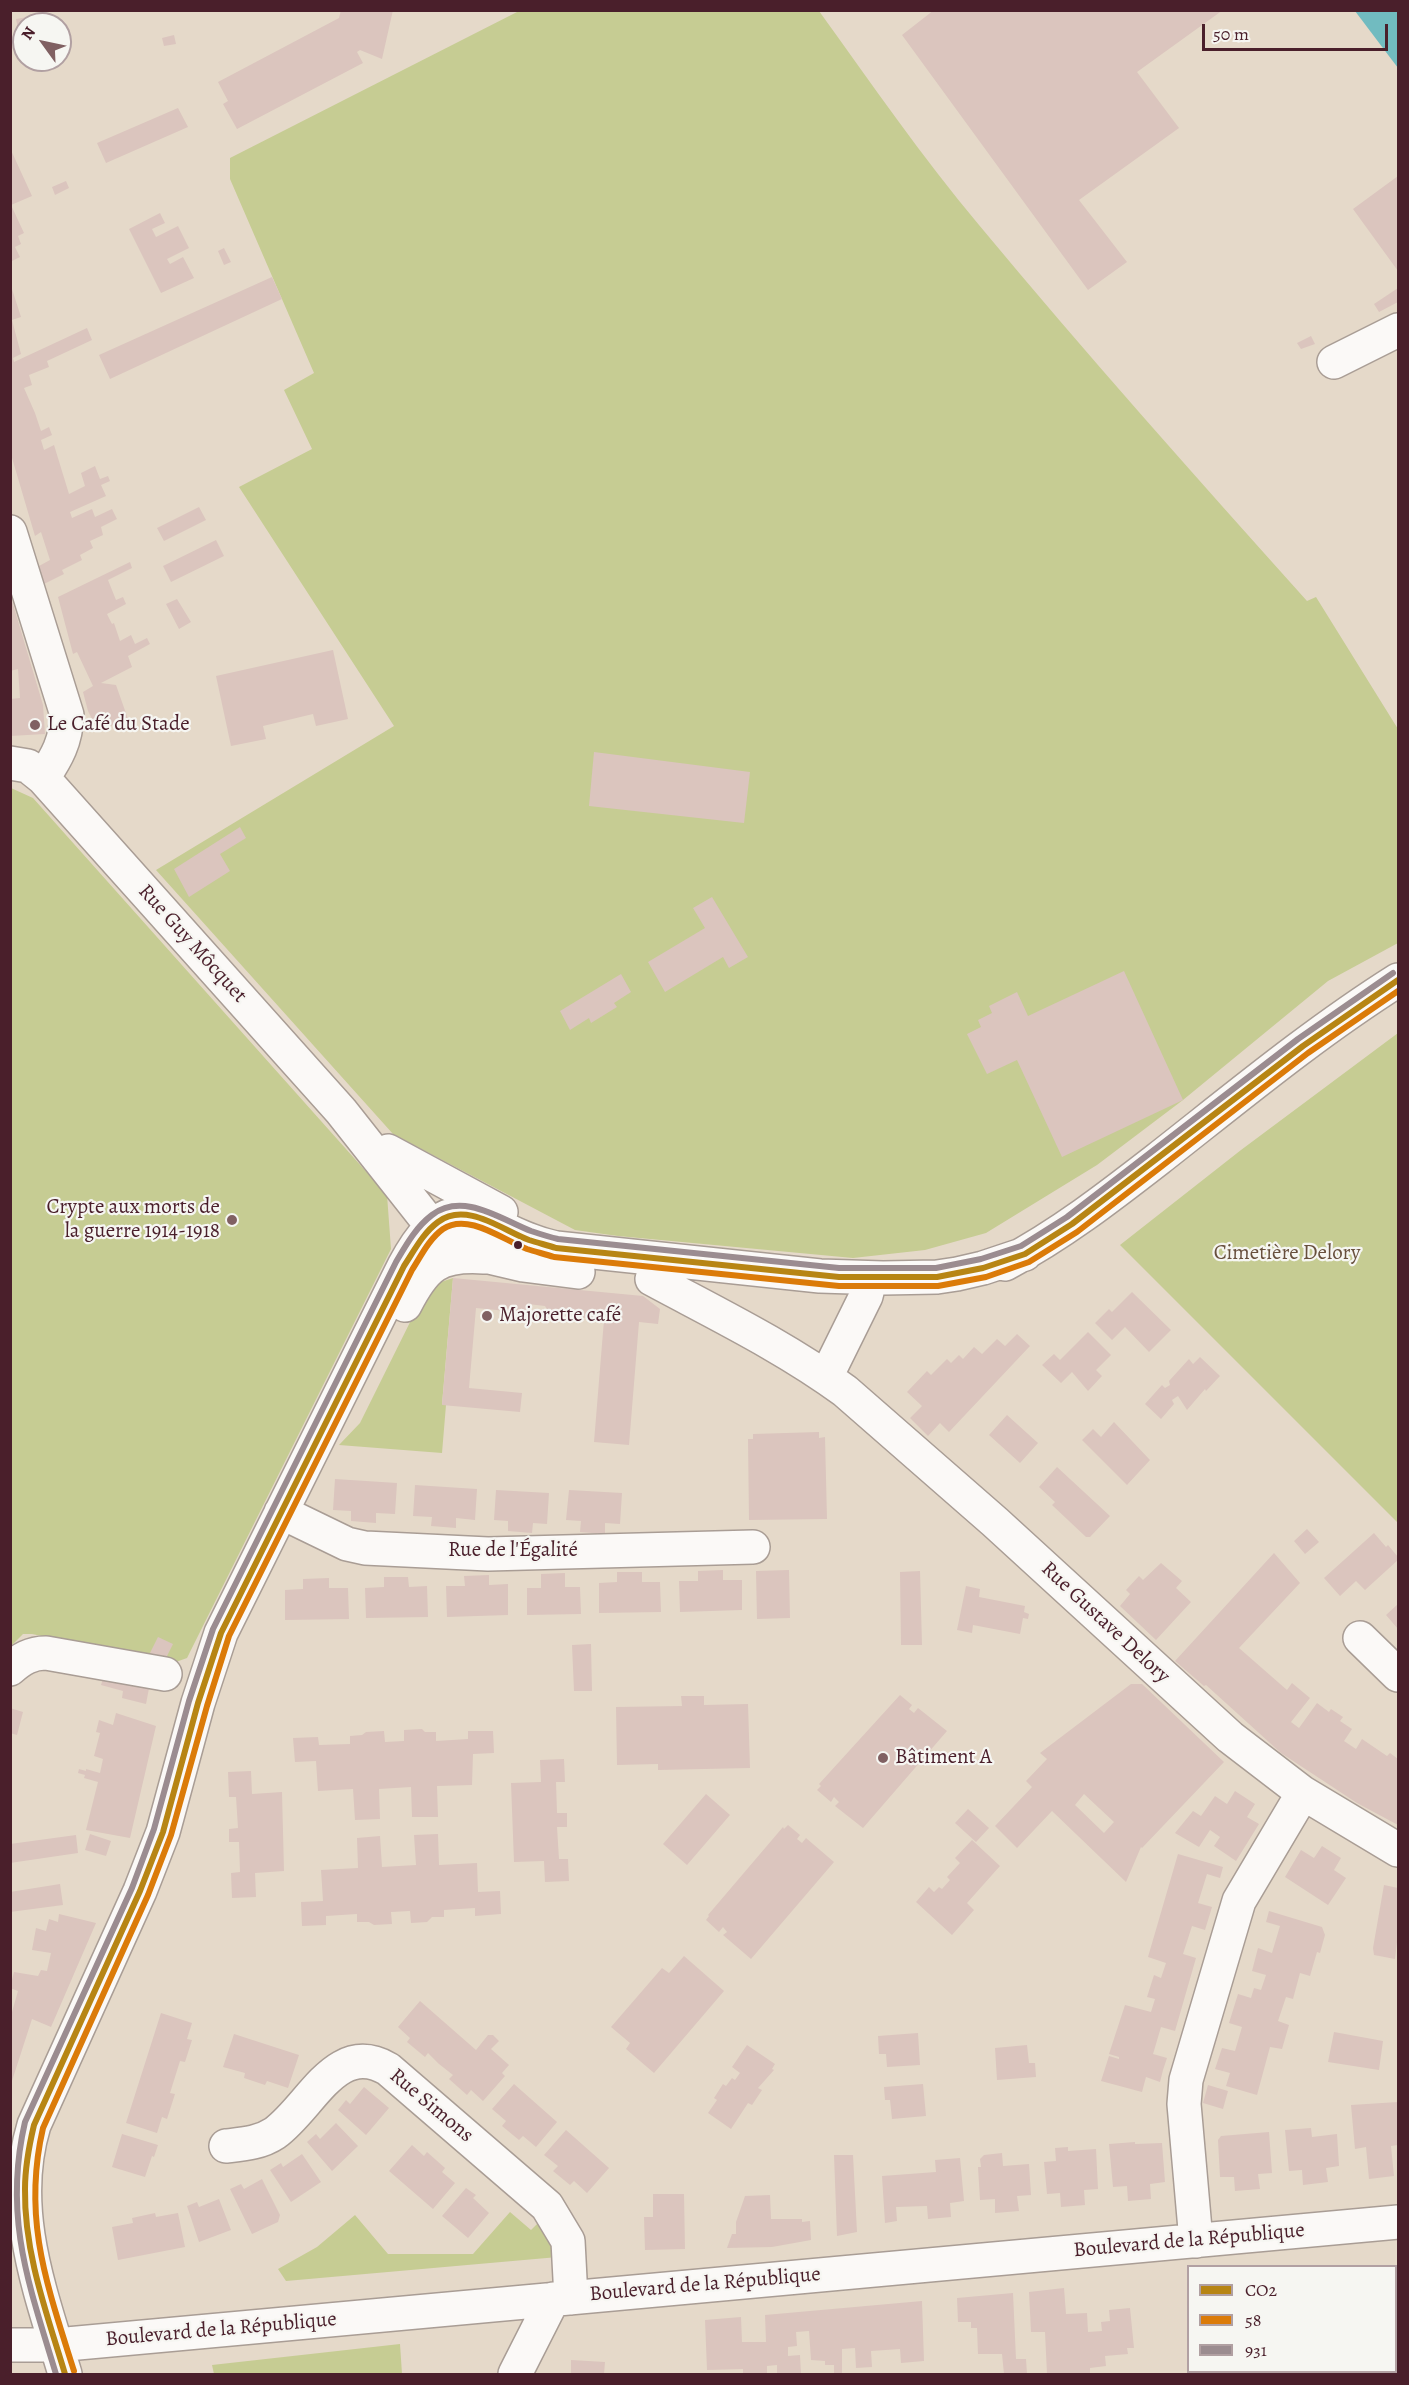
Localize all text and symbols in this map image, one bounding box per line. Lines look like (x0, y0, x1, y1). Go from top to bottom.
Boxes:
north arrow (12, 12, 72, 72)
scale bar (1205, 12, 1391, 50)
text: N (16, 22, 41, 44)
text: 50 m (1213, 22, 1249, 46)
place label: Le Café du Stade (47, 712, 190, 738)
marker: Le Café du Stade (28, 718, 42, 732)
street label: Rue Guy Môcquet (132, 880, 252, 1008)
place label: Crypte aux morts de la guerre 1914-1918 (46, 1195, 220, 1245)
marker: Crypte aux morts de la guerre 1914-1918 (225, 1213, 239, 1227)
unlabelled marker (512, 1239, 524, 1251)
park label: Cimetière Delory (1214, 1241, 1360, 1267)
place label: Majorette café (499, 1303, 621, 1329)
marker: Majorette café (480, 1309, 494, 1323)
street label: Rue de l'Égalité (448, 1538, 578, 1564)
street label: Rue Gustave Delory (1035, 1557, 1175, 1689)
place label: Bâtiment A (895, 1745, 992, 1771)
marker: Bâtiment A (876, 1751, 890, 1765)
street label: Rue Simons (384, 2064, 478, 2148)
street label: Boulevard de la République (1072, 2218, 1306, 2264)
street label: Boulevard de la République (588, 2262, 822, 2308)
legend (1187, 2265, 1397, 2373)
text: CO2 (1245, 2278, 1277, 2302)
street label: Boulevard de la République (104, 2307, 338, 2353)
text: 58 (1245, 2308, 1261, 2332)
text: 931 (1245, 2338, 1267, 2362)

